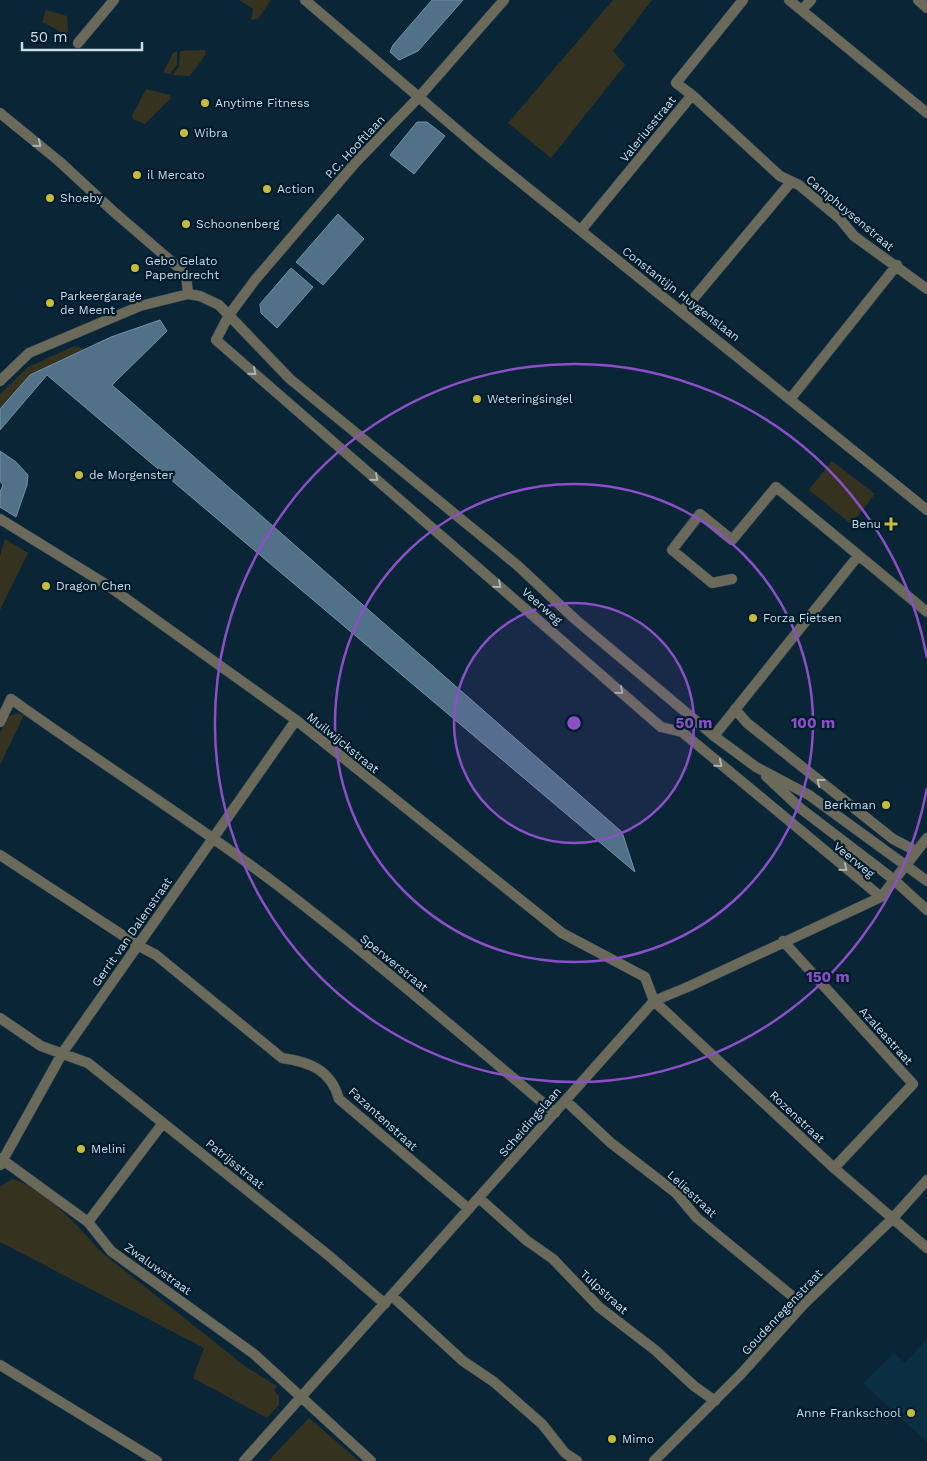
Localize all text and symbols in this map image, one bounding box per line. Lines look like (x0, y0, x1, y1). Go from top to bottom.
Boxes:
scale bar (22, 20, 142, 52)
text: 50 m (30, 28, 67, 46)
street label: Valeriusstraat (617, 93, 679, 165)
place label: Anytime Fitness (215, 96, 310, 110)
marker: Anytime Fitness (199, 97, 211, 109)
street label: P.C. Hooftlaan (322, 113, 388, 181)
place label: Wibra (194, 126, 228, 140)
marker: Wibra (178, 127, 190, 139)
one-way arrow (32, 138, 41, 146)
place label: il Mercato (147, 168, 205, 182)
marker: il Mercato (131, 169, 143, 181)
street label: Camphuysenstraat (803, 172, 897, 254)
place label: Action (277, 182, 314, 196)
marker: Action (261, 183, 273, 195)
place label: Shoeby (60, 191, 104, 205)
marker: Shoeby (44, 192, 56, 204)
place label: Schoonenberg (196, 217, 280, 231)
marker: Schoonenberg (180, 218, 192, 230)
street label: Constantijn Huygenslaan (619, 244, 743, 344)
place label: Gebo Gelato Papendrecht (145, 254, 219, 282)
marker: Gebo Gelato Papendrecht (129, 262, 141, 274)
place label: Parkeergarage de Meent (60, 289, 142, 317)
marker: Parkeergarage de Meent (44, 297, 56, 309)
one-way arrow (247, 366, 256, 375)
place label: Weteringsingel (487, 392, 573, 406)
marker: Weteringsingel (471, 393, 483, 405)
place label: de Morgenster (89, 468, 174, 482)
marker: de Morgenster (73, 469, 85, 481)
one-way arrow (370, 472, 379, 481)
place label: Benu (851, 517, 881, 531)
marker: Benu (885, 518, 897, 530)
place label: Dragon Chen (56, 579, 131, 593)
one-way arrow (492, 579, 501, 587)
marker: Dragon Chen (40, 580, 52, 592)
street label: Veerweg (519, 585, 566, 628)
place label: Forza Fietsen (763, 611, 842, 625)
marker: Forza Fietsen (747, 612, 759, 624)
one-way arrow (615, 686, 624, 695)
street label: Muilwijckstraat (304, 710, 382, 776)
centre of rings (565, 714, 583, 732)
text: 50 m (676, 714, 712, 732)
text: 100 m (791, 714, 835, 732)
one-way arrow (713, 758, 722, 766)
one-way arrow (817, 779, 826, 787)
place label: Berkman (824, 798, 876, 812)
marker: Berkman (880, 799, 892, 811)
street label: Veerweg (831, 839, 878, 881)
one-way arrow (838, 862, 847, 870)
street label: Gerrit van Dalenstraat (89, 875, 175, 989)
street label: Sperwerstraat (357, 931, 431, 995)
text: 150 m (806, 968, 850, 986)
street label: Azaleastraat (856, 1004, 916, 1068)
street label: Fazantenstraat (346, 1084, 420, 1154)
street label: Scheidingslaan (496, 1084, 564, 1160)
street label: Rozenstraat (767, 1088, 827, 1146)
street label: Patrijsstraat (203, 1136, 267, 1192)
place label: Melini (91, 1142, 126, 1156)
marker: Melini (75, 1143, 87, 1155)
street label: Leliestraat (664, 1168, 720, 1220)
street label: Zwaluwstraat (122, 1240, 194, 1298)
street label: Goudenregenstraat (739, 1266, 825, 1358)
street label: Tulpstraat (577, 1267, 631, 1317)
place label: Anne Frankschool (796, 1406, 901, 1420)
marker: Anne Frankschool (905, 1407, 917, 1419)
place label: Mimo (622, 1432, 654, 1446)
marker: Mimo (606, 1433, 618, 1445)

